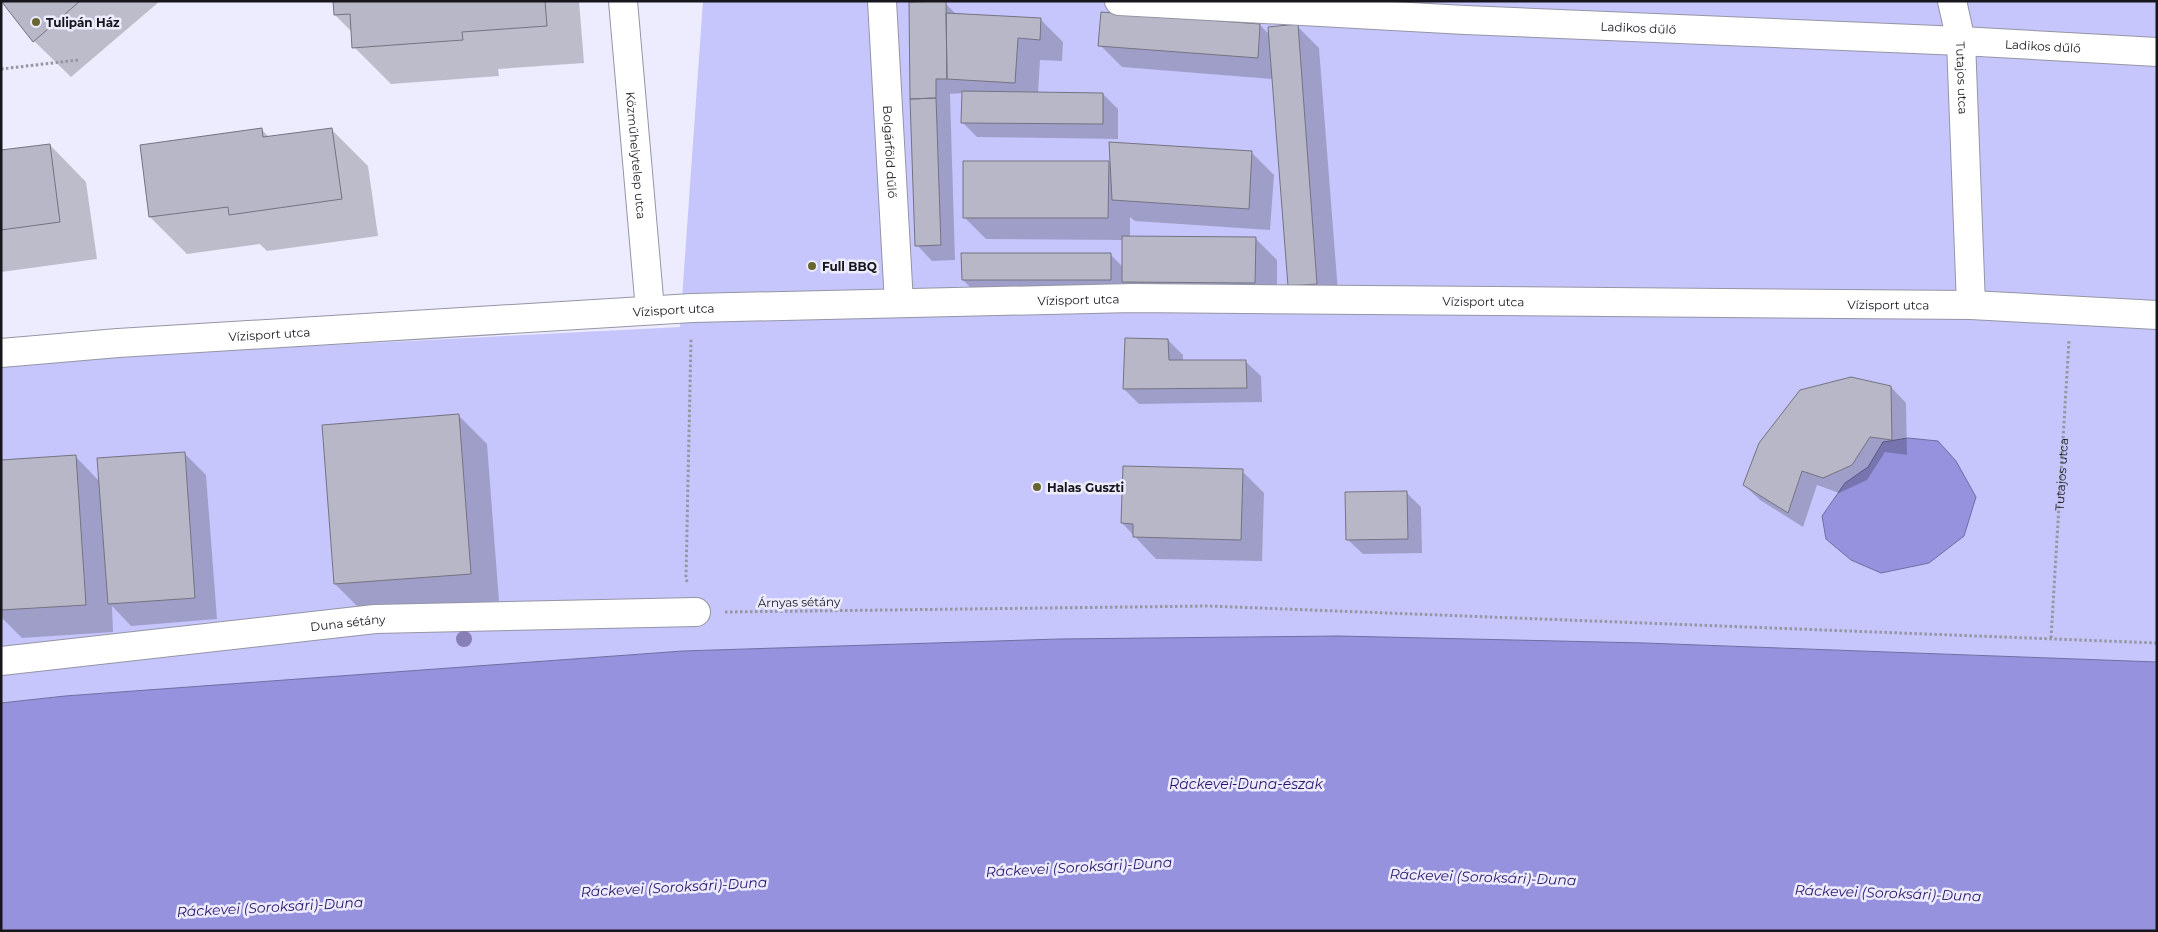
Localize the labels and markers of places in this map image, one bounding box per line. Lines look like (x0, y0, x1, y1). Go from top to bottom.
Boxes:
place label: Tulipán Ház (46, 15, 120, 30)
marker: Tulipán Ház (30, 16, 42, 28)
place label: Full BBQ (822, 259, 878, 274)
marker: Full BBQ (806, 260, 818, 272)
place label: Halas Guszti (1047, 480, 1124, 495)
marker: Halas Guszti (1031, 481, 1043, 493)

